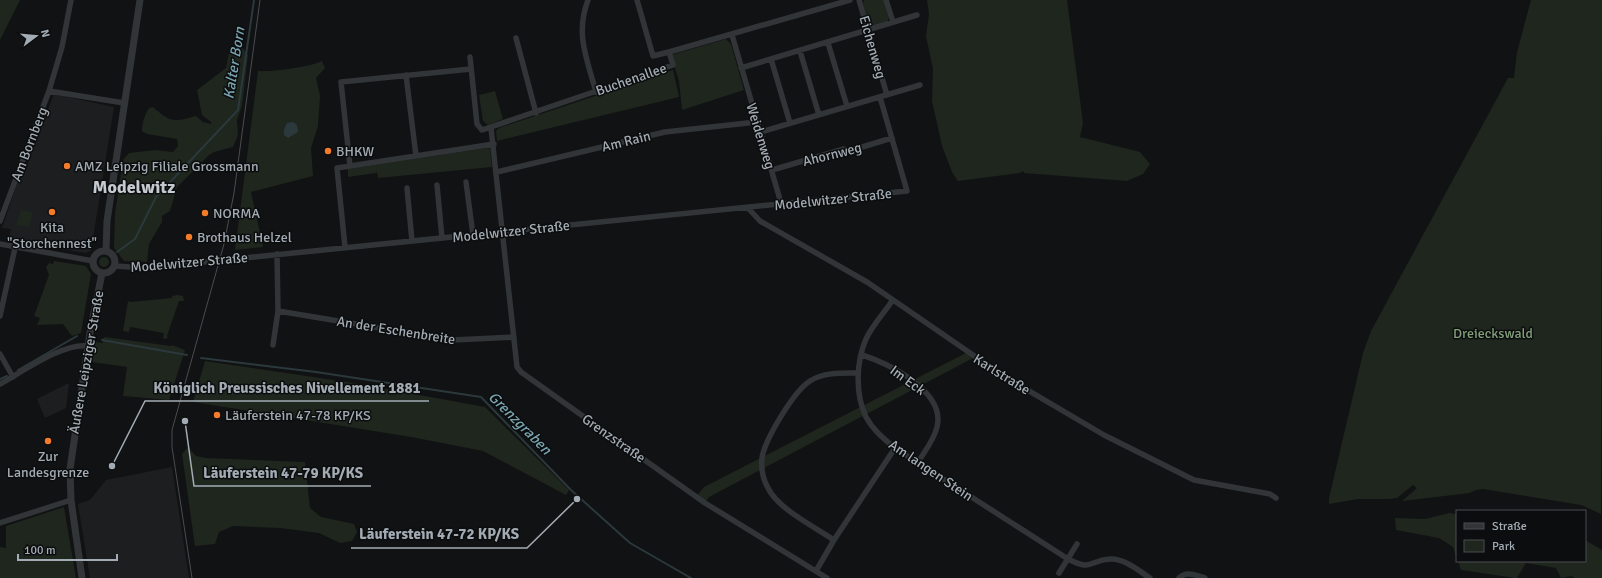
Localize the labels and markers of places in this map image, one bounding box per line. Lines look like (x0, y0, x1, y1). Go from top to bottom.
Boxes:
place label: BHKW (336, 143, 374, 160)
marker: BHKW (323, 146, 333, 156)
place label: AMZ Leipzig Filiale Grossmann (75, 158, 259, 175)
marker: AMZ Leipzig Filiale Grossmann (62, 161, 72, 171)
place label: NORMA (213, 205, 260, 222)
marker: Kita "Storchennest" (47, 207, 57, 217)
marker: NORMA (200, 208, 210, 218)
place label: Kita "Storchennest" (7, 219, 97, 252)
place label: Brothaus Helzel (197, 229, 292, 246)
marker: Brothaus Helzel (184, 232, 194, 242)
callout: Königlich Preussisches Nivellement 1881 (145, 374, 429, 401)
place label: Läuferstein 47-78 KP/KS (225, 407, 371, 424)
marker: Läuferstein 47-78 KP/KS (212, 410, 222, 420)
marker: Zur Landesgrenze (43, 436, 53, 446)
place label: Zur Landesgrenze (7, 448, 89, 481)
callout: Läuferstein 47-79 KP/KS (194, 459, 371, 486)
callout: Läuferstein 47-72 KP/KS (351, 521, 527, 548)

